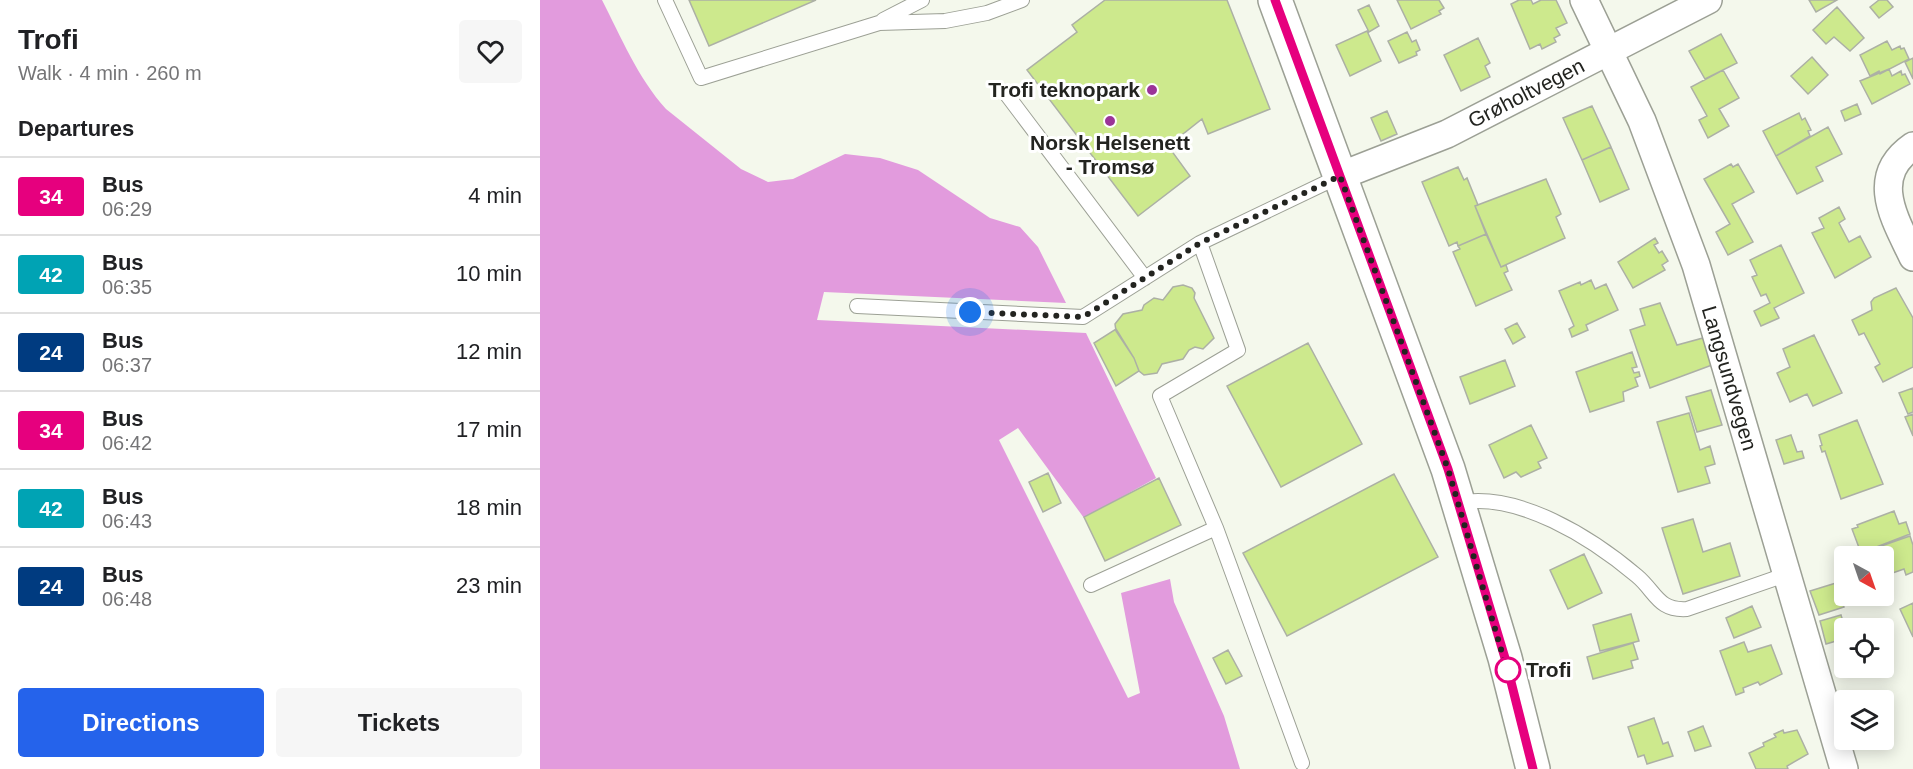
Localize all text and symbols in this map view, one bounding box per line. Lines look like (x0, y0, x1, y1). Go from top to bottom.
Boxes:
button: heart (459, 20, 522, 83)
text: Trofi (18, 24, 79, 55)
street label: Grøholtvegen (1464, 54, 1588, 132)
text: Walk · 4 min · 260 m (18, 62, 202, 84)
place label: Trofi teknopark (988, 78, 1140, 101)
marker: Trofi teknopark (1145, 83, 1159, 97)
marker: Norsk Helsenett - Tromsø (1103, 114, 1117, 128)
text: Departures (18, 116, 134, 141)
place label: Norsk Helsenett - Tromsø (1030, 131, 1190, 178)
text: Bus (102, 172, 144, 197)
text: 4 min (468, 183, 522, 208)
text: 34 (39, 185, 63, 208)
text: 06:29 (102, 198, 152, 220)
text: Bus (102, 250, 144, 275)
text: 10 min (456, 261, 522, 286)
text: 42 (39, 263, 63, 286)
text: 06:35 (102, 276, 152, 298)
your location (955, 297, 985, 327)
street label: Langsundvegen (1698, 303, 1762, 453)
text: Bus (102, 328, 144, 353)
text: 12 min (456, 339, 522, 364)
text: 24 (39, 341, 63, 364)
text: 06:37 (102, 354, 152, 376)
text: Bus (102, 406, 144, 431)
text: 17 min (456, 417, 522, 442)
text: 34 (39, 419, 63, 442)
text: 06:42 (102, 432, 152, 454)
text: Bus (102, 484, 144, 509)
text: 18 min (456, 495, 522, 520)
text: 42 (39, 497, 63, 520)
text: 06:43 (102, 510, 152, 532)
north arrow (1834, 546, 1894, 606)
map controls (1834, 546, 1894, 750)
text: Bus (102, 562, 144, 587)
text: 23 min (456, 573, 522, 598)
text: 24 (39, 575, 63, 598)
text: 06:48 (102, 588, 152, 610)
button: locate (1834, 618, 1894, 678)
marker: Trofi (1495, 657, 1521, 683)
place label: Trofi (1526, 658, 1572, 681)
button: Directions (18, 688, 264, 757)
button: Tickets (276, 688, 522, 757)
button: layers (1834, 690, 1894, 750)

